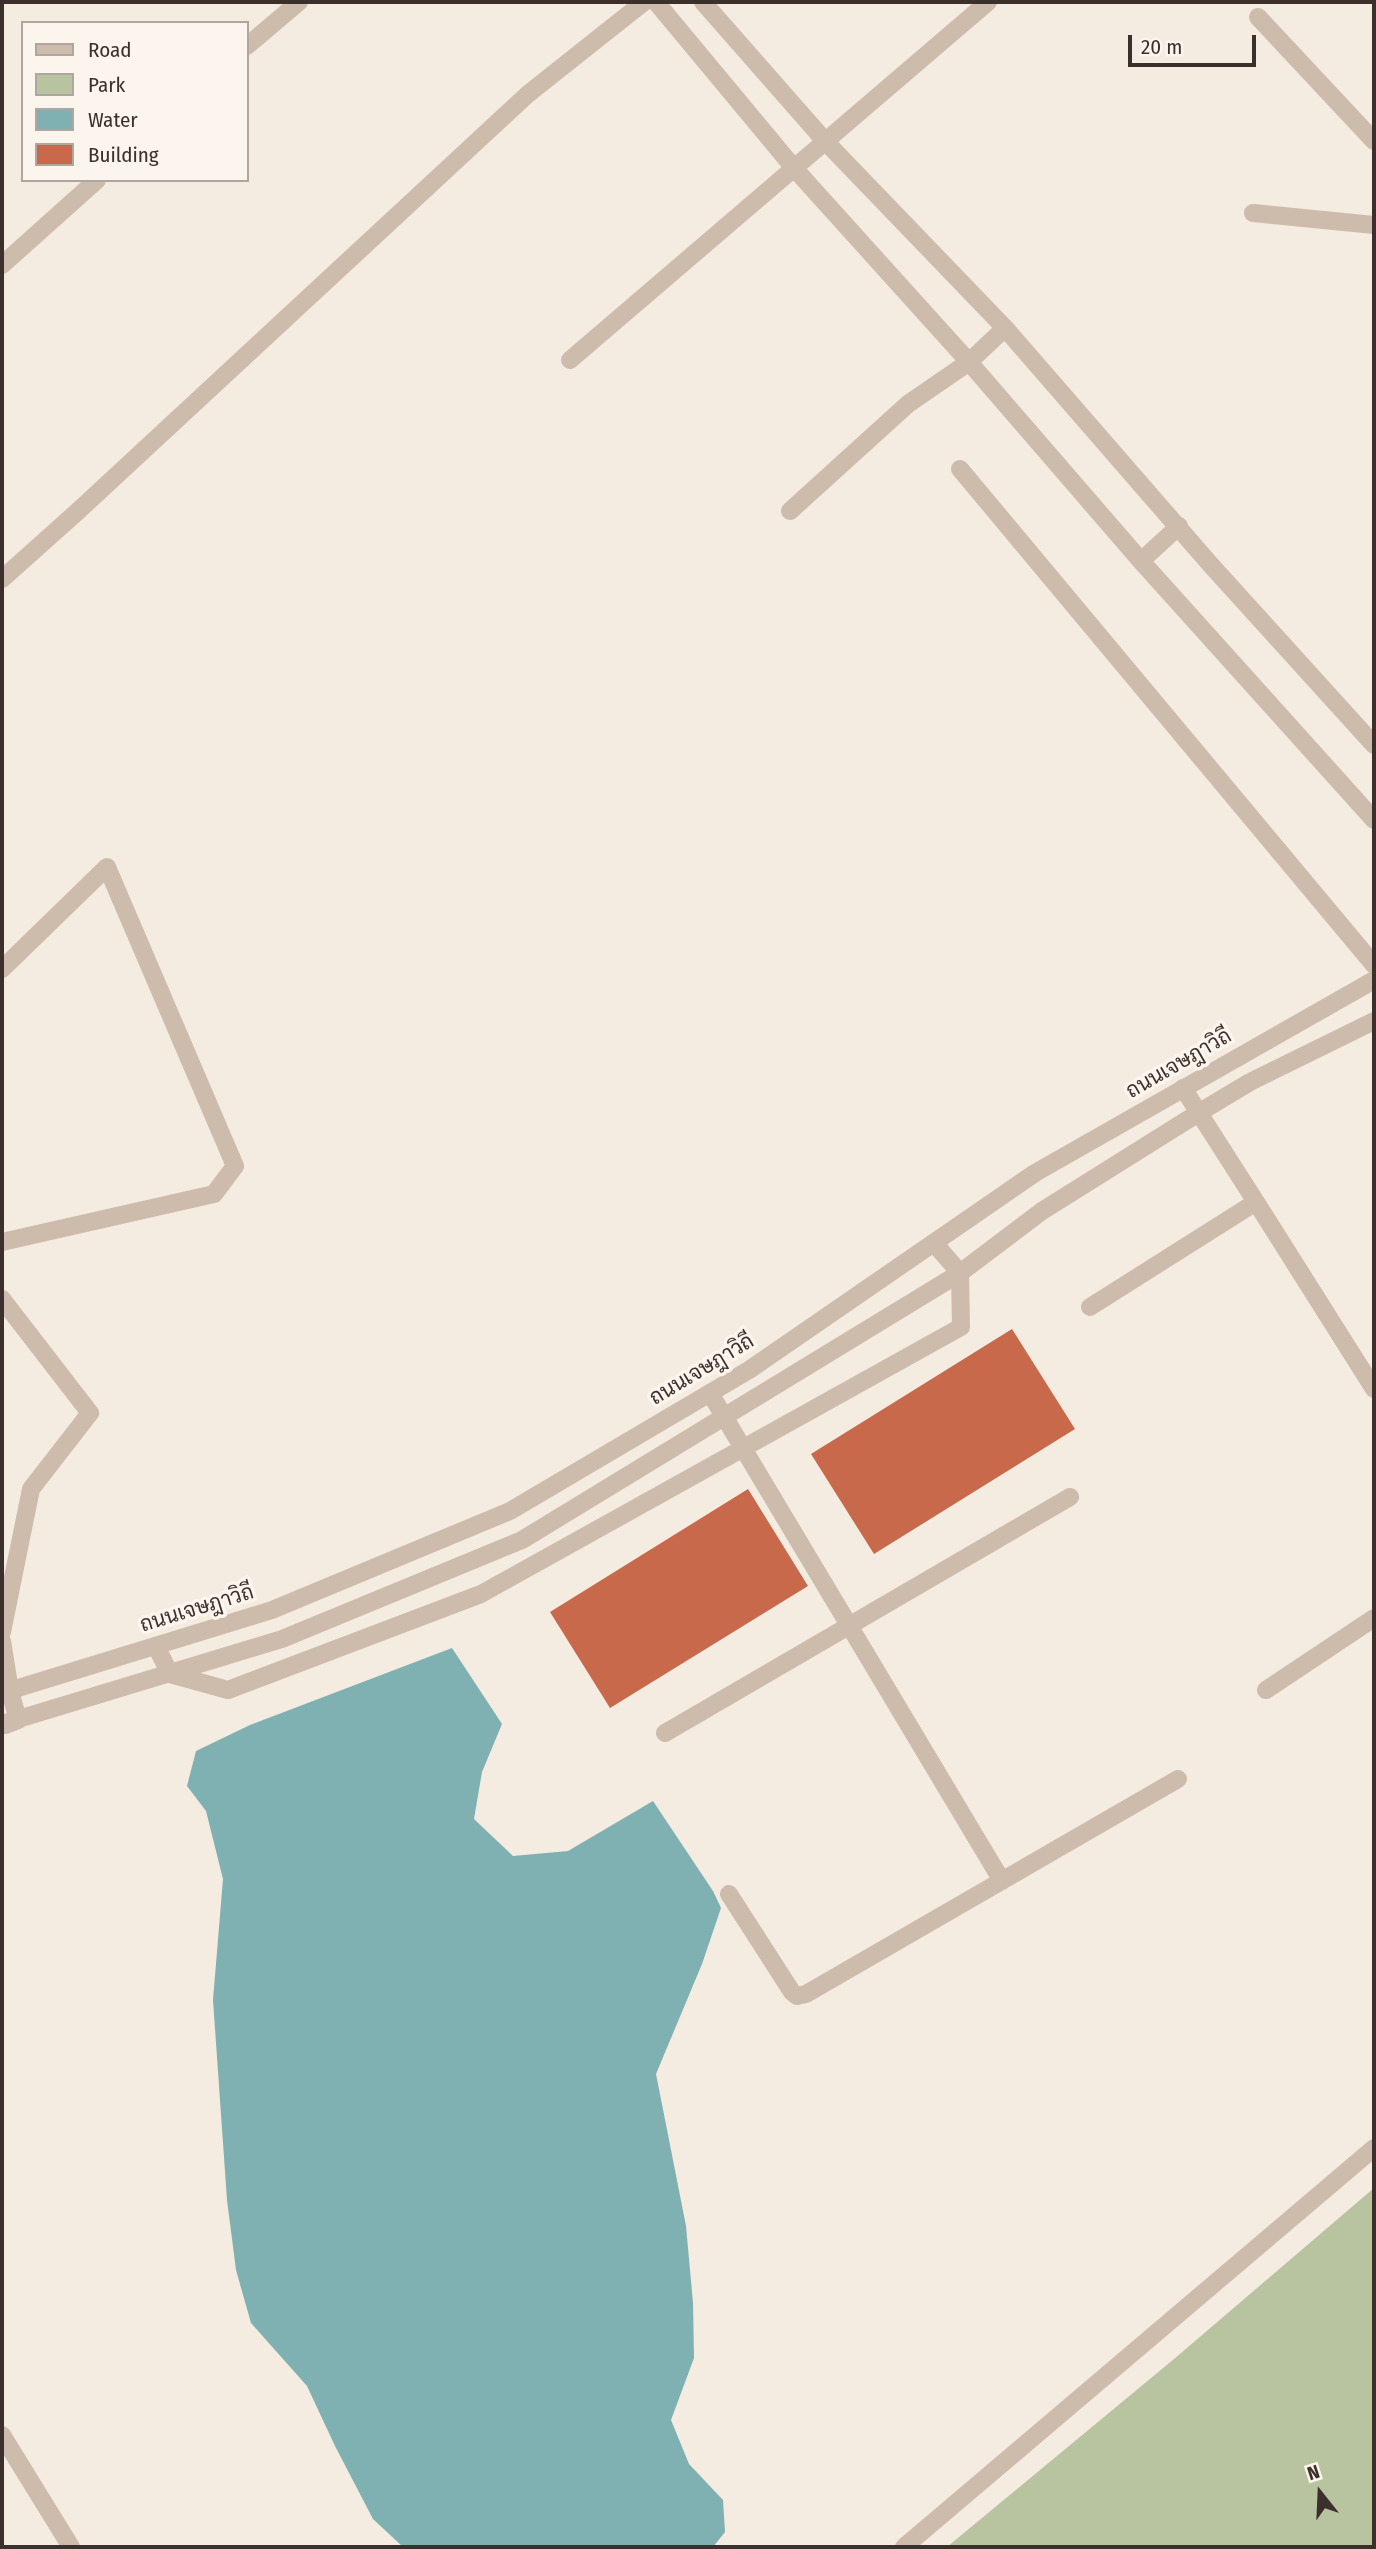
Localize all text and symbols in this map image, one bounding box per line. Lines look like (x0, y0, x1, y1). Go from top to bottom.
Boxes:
legend (21, 21, 248, 182)
scale bar (1131, 21, 1259, 65)
text: 20 m (1141, 34, 1182, 60)
text: Road (88, 37, 132, 63)
text: Park (88, 72, 125, 98)
text: Water (88, 107, 138, 133)
text: Building (88, 142, 159, 168)
street label: ถนนเจษฎาวิถี (1122, 1024, 1236, 1104)
street label: ถนนเจษฎาวิถี (645, 1329, 759, 1411)
street label: ถนนเจษฎาวิถี (137, 1580, 257, 1638)
north arrow (1285, 2458, 1355, 2528)
text: N (1304, 2460, 1322, 2485)

